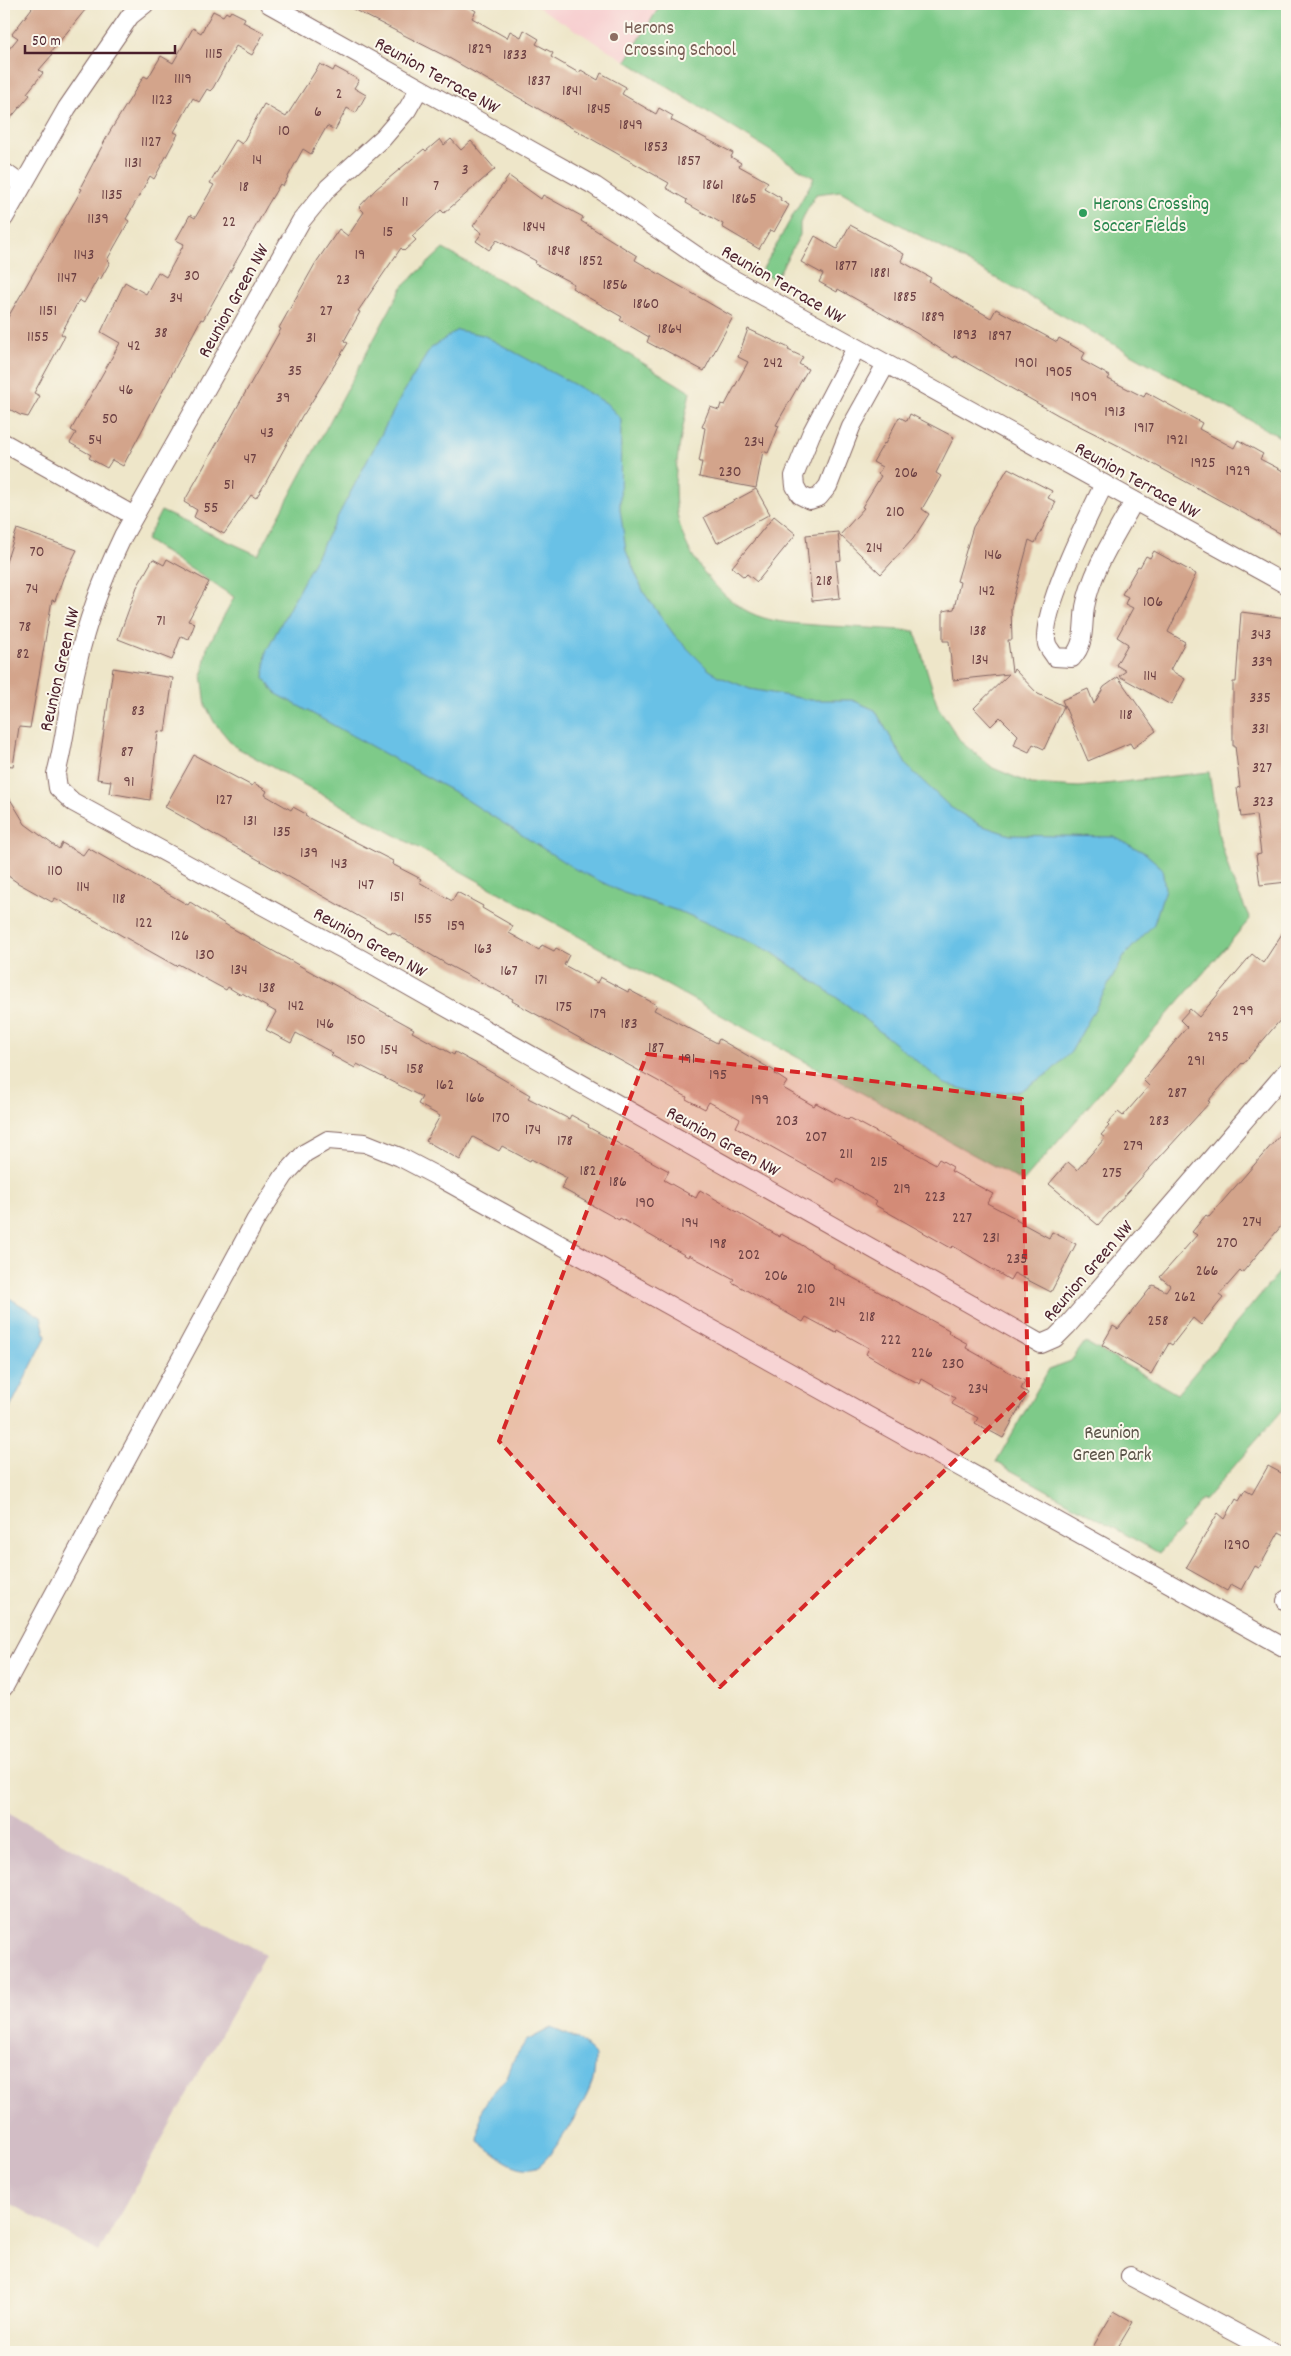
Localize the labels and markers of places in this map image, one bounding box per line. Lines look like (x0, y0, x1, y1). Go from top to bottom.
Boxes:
place label: Herons Crossing School (624, 16, 736, 65)
marker: Herons Crossing School (608, 31, 620, 43)
place label: Herons Crossing Soccer Fields (1093, 192, 1209, 241)
marker: Herons Crossing Soccer Fields (1077, 207, 1089, 219)

